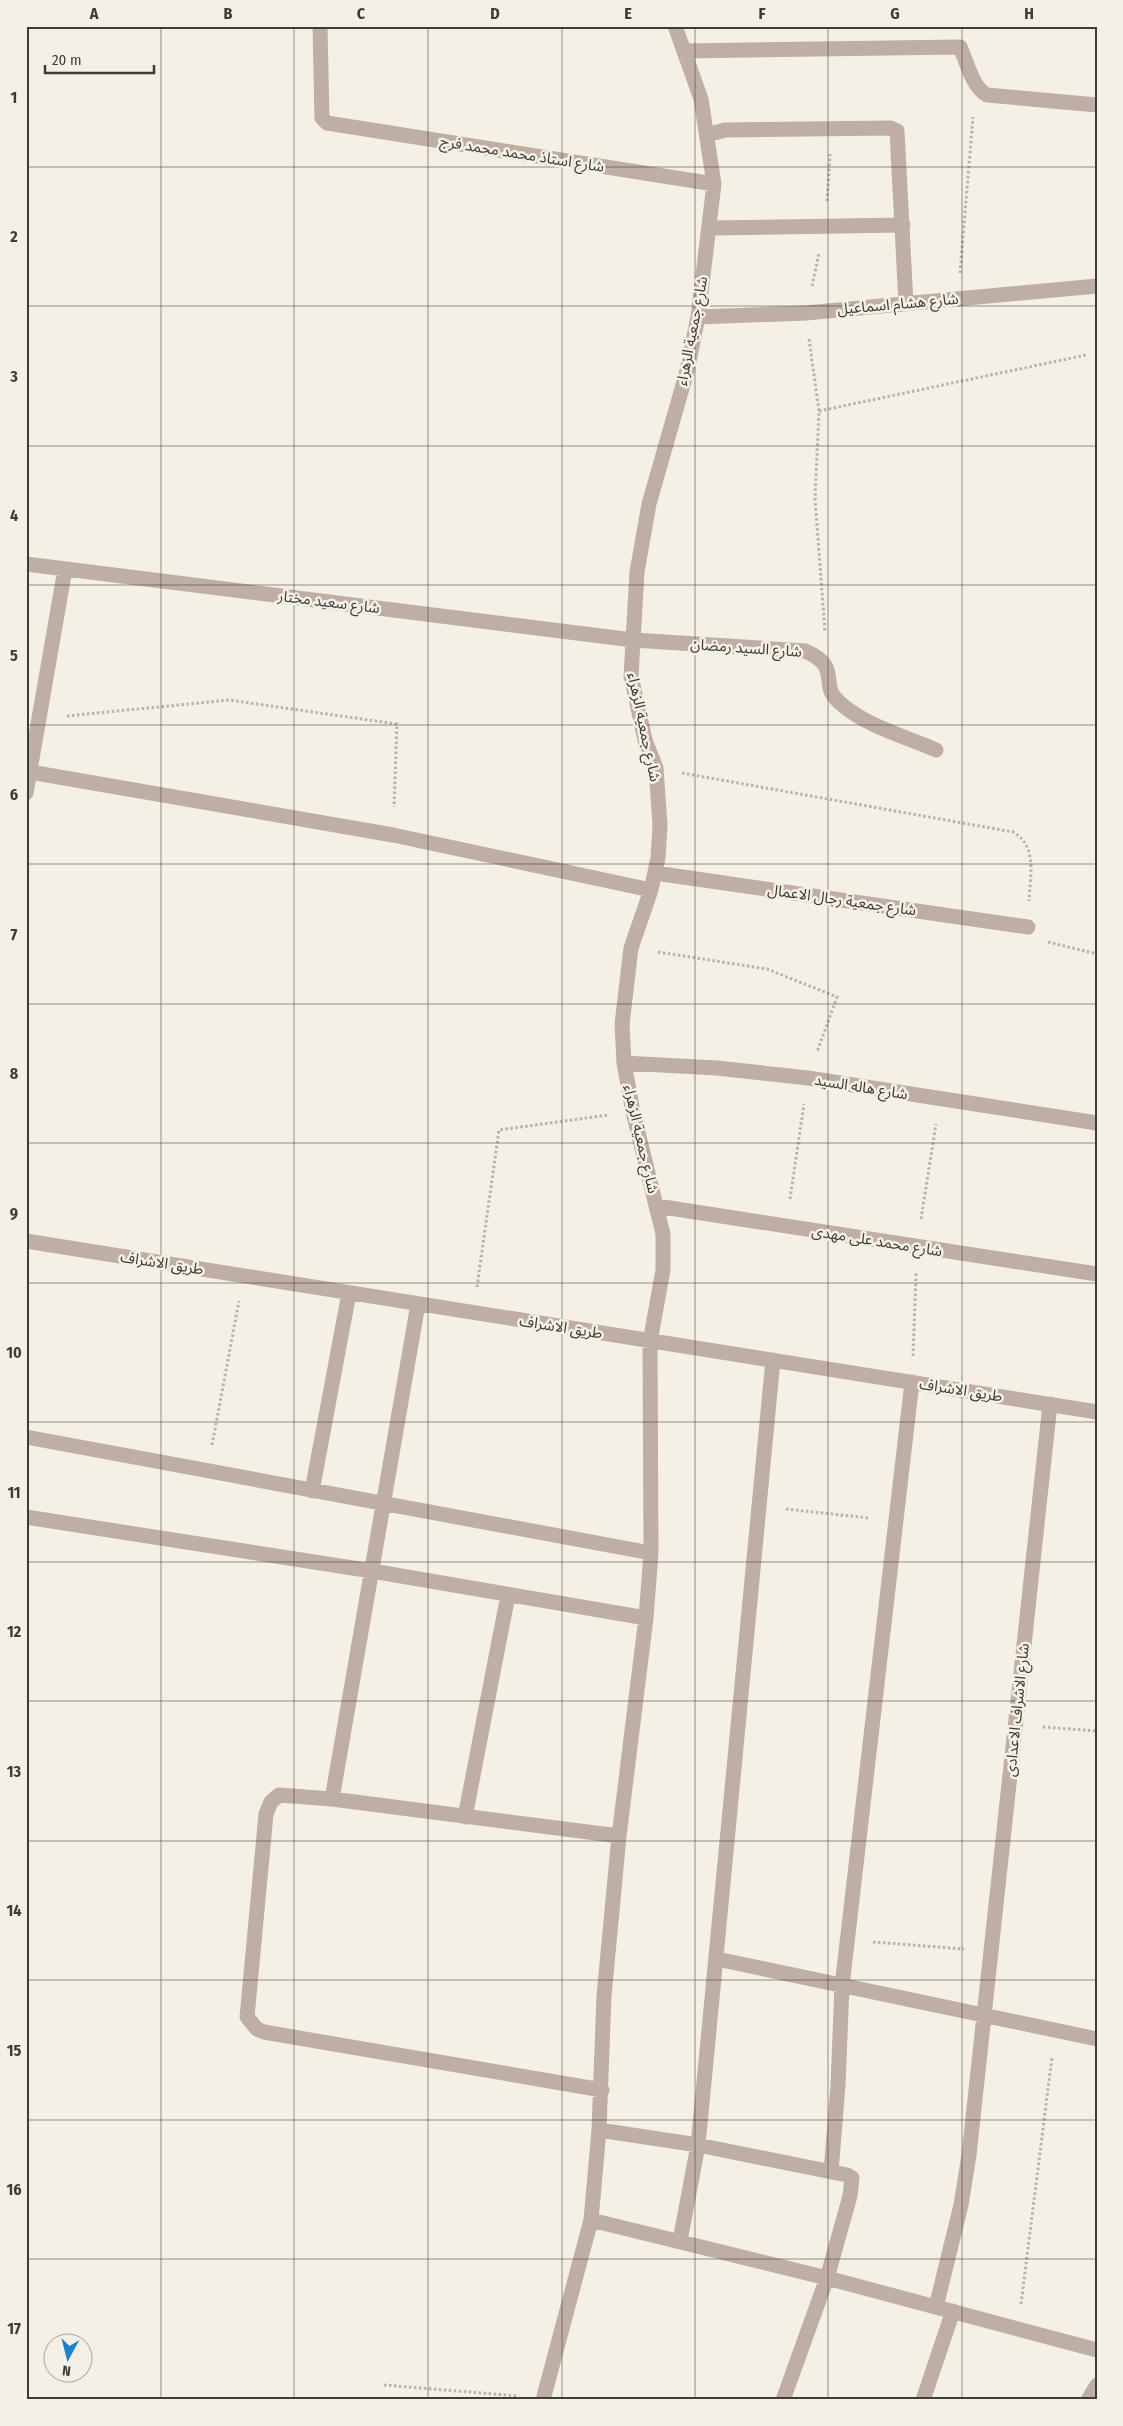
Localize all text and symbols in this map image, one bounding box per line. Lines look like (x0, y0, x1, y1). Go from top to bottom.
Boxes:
text: A (89, 4, 99, 23)
text: B (224, 4, 233, 23)
text: C (357, 4, 366, 23)
text: D (490, 4, 500, 23)
text: E (624, 4, 632, 23)
text: F (758, 4, 766, 23)
text: G (890, 4, 900, 23)
text: H (1024, 4, 1034, 23)
scale bar (45, 42, 154, 74)
text: 20 m (52, 51, 82, 69)
text: 1 (11, 88, 17, 107)
street label: شارع استاذ محمد محمد فرج (438, 132, 606, 179)
text: 2 (9, 227, 18, 246)
street label: شارع جمعية الزهراء (673, 274, 714, 388)
street label: شارع هشام اسماعيل (837, 290, 960, 321)
text: 3 (9, 367, 18, 386)
text: 4 (10, 506, 18, 525)
street label: شارع سعيد مختار (276, 587, 381, 620)
street label: شارع السيد رمضان (689, 635, 803, 664)
text: 5 (10, 646, 18, 665)
street label: شارع جمعية الزهراء (621, 671, 664, 784)
text: 6 (10, 785, 18, 804)
street label: شارع جمعية رجال الاعمال (766, 881, 918, 922)
text: 7 (11, 925, 18, 944)
text: 8 (10, 1064, 19, 1083)
street label: شارع هاله السيد (813, 1071, 909, 1106)
street label: شارع جمعية الزهراء (617, 1083, 662, 1196)
text: 9 (10, 1204, 18, 1223)
street label: شارع محمد على مهدى (810, 1222, 944, 1263)
street label: طريق الاشراف (119, 1248, 205, 1279)
street label: طريق الاشراف (518, 1312, 604, 1343)
text: 10 (6, 1343, 22, 1362)
street label: طريق الاشراف (918, 1375, 1004, 1406)
text: 11 (7, 1483, 21, 1502)
text: 12 (7, 1622, 22, 1641)
street label: شارع الاشراف الاعدادى (1001, 1642, 1036, 1778)
text: 13 (7, 1762, 22, 1781)
text: 14 (7, 1901, 22, 1920)
text: 15 (7, 2041, 21, 2060)
text: 16 (6, 2180, 22, 2199)
text: 17 (7, 2319, 21, 2338)
north arrow (42, 2334, 92, 2384)
text: N (61, 2361, 72, 2379)

